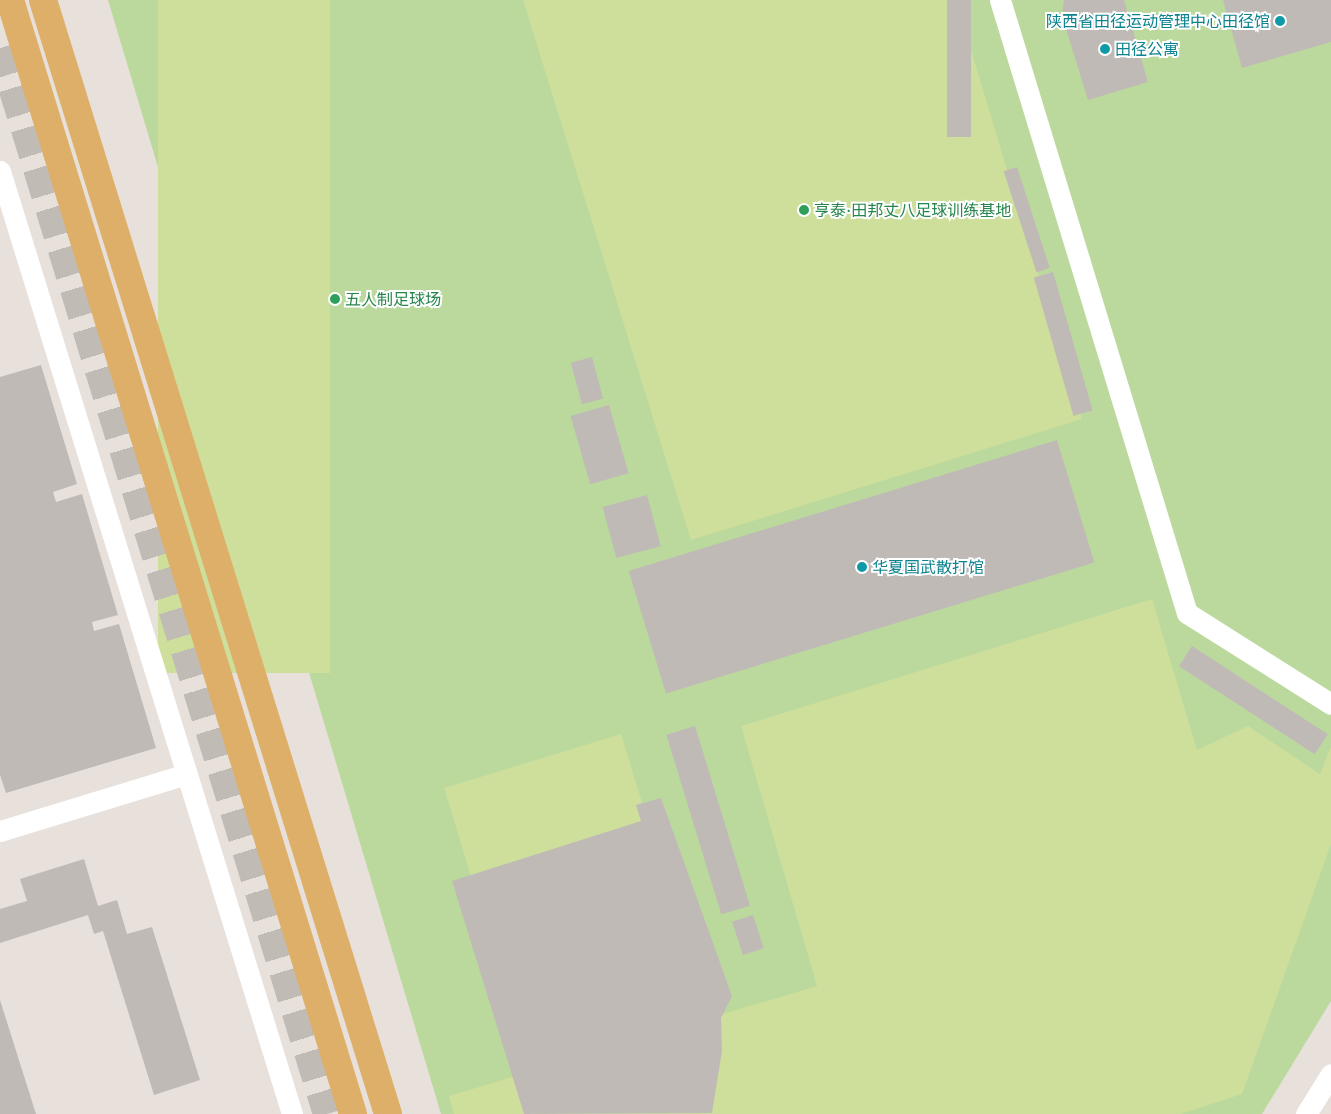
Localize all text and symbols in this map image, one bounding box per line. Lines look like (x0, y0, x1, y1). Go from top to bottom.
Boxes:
place label: 陕西省田径运动管理中心田径馆 (1046, 11, 1270, 31)
marker: 陕西省田径运动管理中心田径馆 (1274, 15, 1286, 27)
place label: 田径公寓 (1115, 39, 1179, 59)
marker: 田径公寓 (1099, 43, 1111, 55)
place label: 亨泰·田邦丈八足球训练基地 (814, 200, 1011, 220)
marker: 亨泰·田邦丈八足球训练基地 (798, 204, 810, 216)
place label: 五人制足球场 (345, 289, 441, 309)
marker: 五人制足球场 (329, 293, 341, 305)
place label: 华夏国武散打馆 (872, 557, 984, 577)
marker: 华夏国武散打馆 (856, 561, 868, 573)

